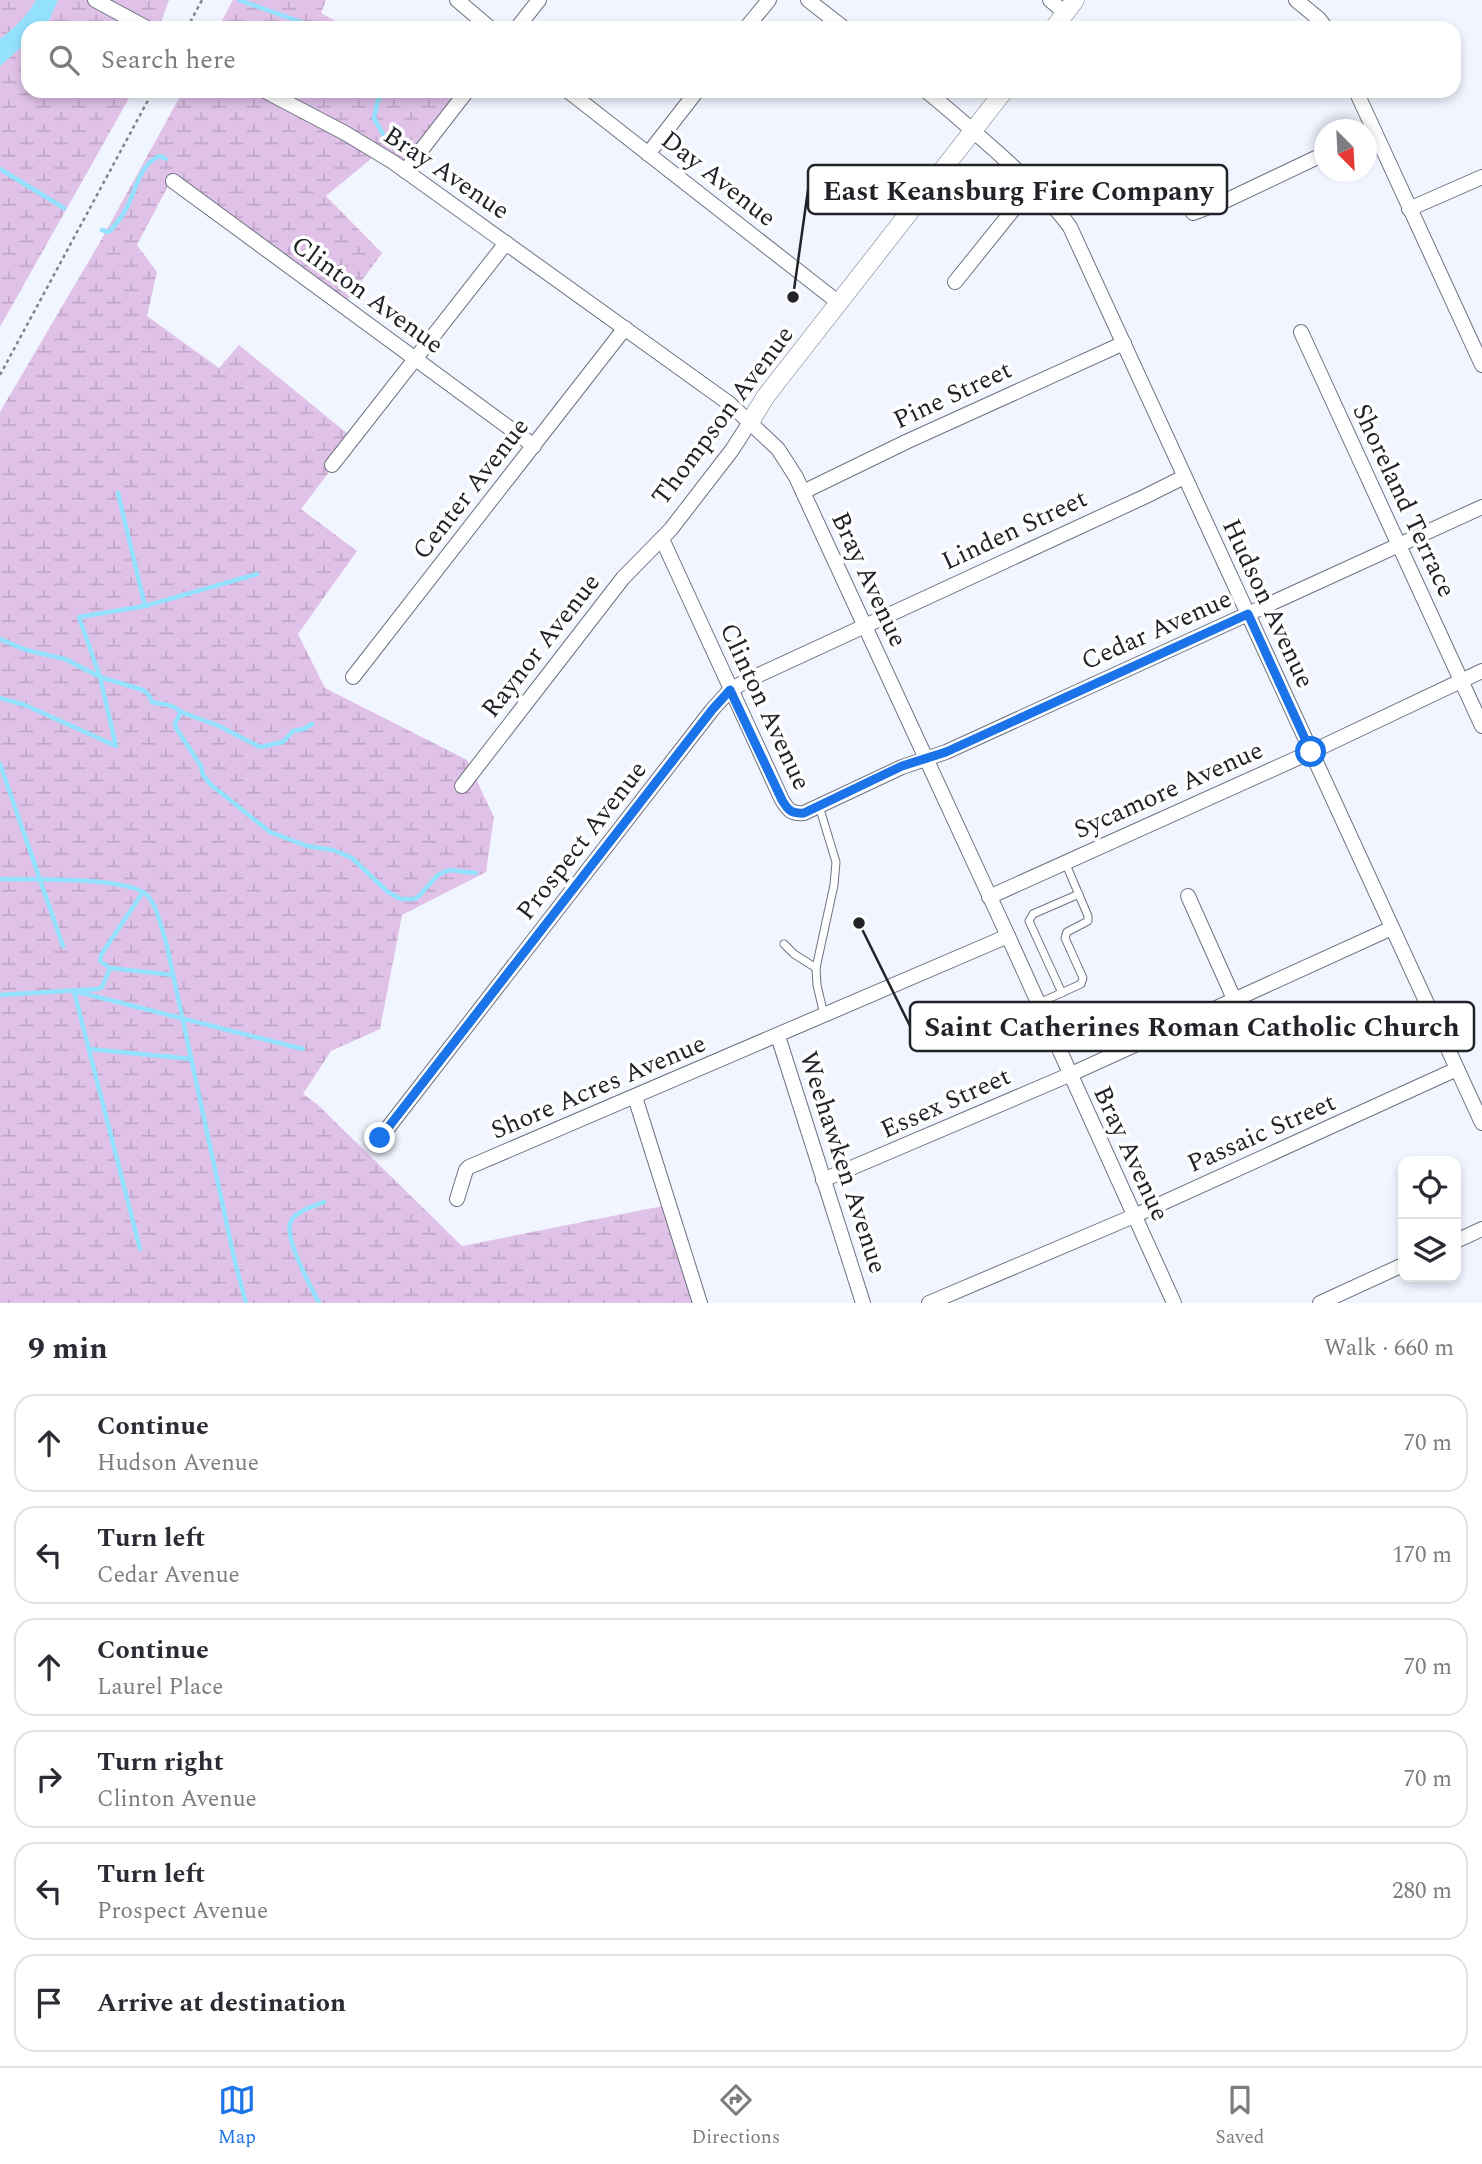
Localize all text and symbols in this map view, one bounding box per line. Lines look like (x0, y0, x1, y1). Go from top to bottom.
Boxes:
search box (21, 21, 1461, 98)
text: Search here (101, 40, 236, 80)
icon: search (45, 41, 83, 79)
street label: Bray Avenue (375, 116, 518, 230)
north arrow (1314, 119, 1377, 182)
street label: Day Avenue (652, 121, 785, 237)
callout: East Keansburg Fire Company (808, 165, 1227, 214)
text: East Keansburg Fire Company (823, 170, 1215, 213)
street label: Clinton Avenue (283, 226, 452, 364)
street label: Thompson Avenue (642, 317, 804, 514)
street label: Pine Street (886, 350, 1019, 440)
street label: Shoreland Terrace (1342, 397, 1467, 604)
street label: Center Avenue (402, 409, 539, 568)
street label: Linden Street (935, 479, 1094, 581)
street label: Bray Avenue (820, 505, 918, 654)
street label: Hudson Avenue (1211, 512, 1325, 695)
street label: Raynor Avenue (471, 565, 610, 727)
street label: Cedar Avenue (1075, 579, 1238, 681)
street label: Clinton Avenue (709, 616, 821, 797)
street label: Sycamore Avenue (1067, 730, 1270, 850)
route start (1295, 736, 1326, 767)
street label: Prospect Avenue (507, 752, 657, 929)
callout: Saint Catherines Roman Catholic Church (910, 1002, 1474, 1051)
text: Saint Catherines Roman Catholic Church (924, 1006, 1460, 1049)
street label: Shore Acres Avenue (485, 1024, 712, 1150)
street label: Weehawken Avenue (788, 1046, 898, 1279)
street label: Essex Street (874, 1056, 1017, 1149)
street label: Bray Avenue (1082, 1079, 1180, 1228)
street label: Passaic Street (1181, 1082, 1342, 1184)
route end (364, 1122, 395, 1153)
map controls (1398, 1156, 1461, 1282)
button: locate (1398, 1156, 1461, 1219)
button: layers (1398, 1219, 1461, 1282)
text: 9 min (28, 1326, 108, 1372)
text: Walk · 660 m (1324, 1331, 1454, 1366)
text: Continue (97, 1406, 209, 1446)
icon: ahead (30, 1424, 68, 1462)
text: 70 m (1403, 1426, 1452, 1461)
text: Hudson Avenue (97, 1446, 259, 1481)
text: Turn left (97, 1518, 205, 1558)
icon: left (30, 1536, 68, 1574)
text: 170 m (1392, 1538, 1452, 1573)
text: Cedar Avenue (97, 1558, 240, 1593)
text: Continue (97, 1630, 209, 1670)
icon: ahead (30, 1648, 68, 1686)
text: 70 m (1403, 1650, 1452, 1685)
text: Laurel Place (97, 1670, 223, 1705)
text: Turn right (97, 1742, 224, 1782)
icon: right (30, 1760, 68, 1798)
text: 70 m (1403, 1762, 1452, 1797)
text: Clinton Avenue (97, 1782, 257, 1817)
text: Turn left (97, 1854, 205, 1894)
icon: left (30, 1872, 68, 1910)
text: 280 m (1392, 1874, 1452, 1909)
text: Prospect Avenue (97, 1894, 268, 1929)
text: Arrive at destination (97, 1983, 346, 2023)
icon: arrive (30, 1984, 68, 2022)
tab: Map (218, 2081, 256, 2152)
tab: Directions (691, 2081, 780, 2152)
tab: Saved (1216, 2081, 1264, 2152)

